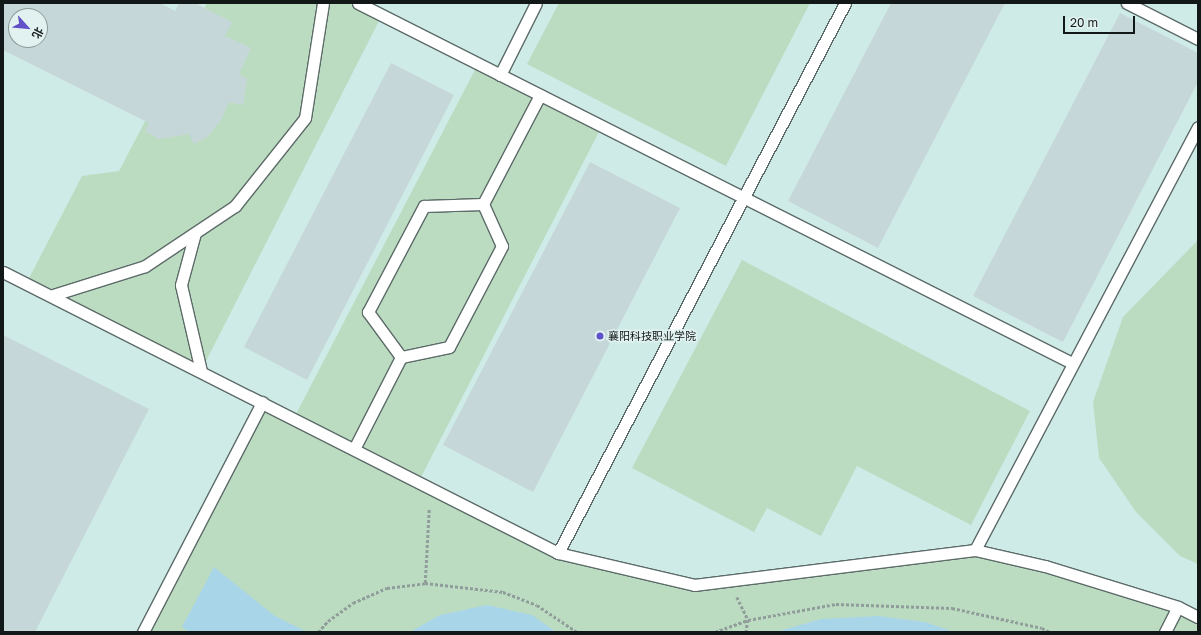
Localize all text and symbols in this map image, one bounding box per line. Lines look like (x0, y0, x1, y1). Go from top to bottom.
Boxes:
north arrow (8, 8, 48, 48)
scale bar (1065, 8, 1137, 34)
text: 20 m (1070, 15, 1098, 30)
text: 北 (30, 25, 47, 41)
place label: 襄阳科技职业学院 (608, 329, 696, 343)
marker: 襄阳科技职业学院 (595, 331, 605, 341)

